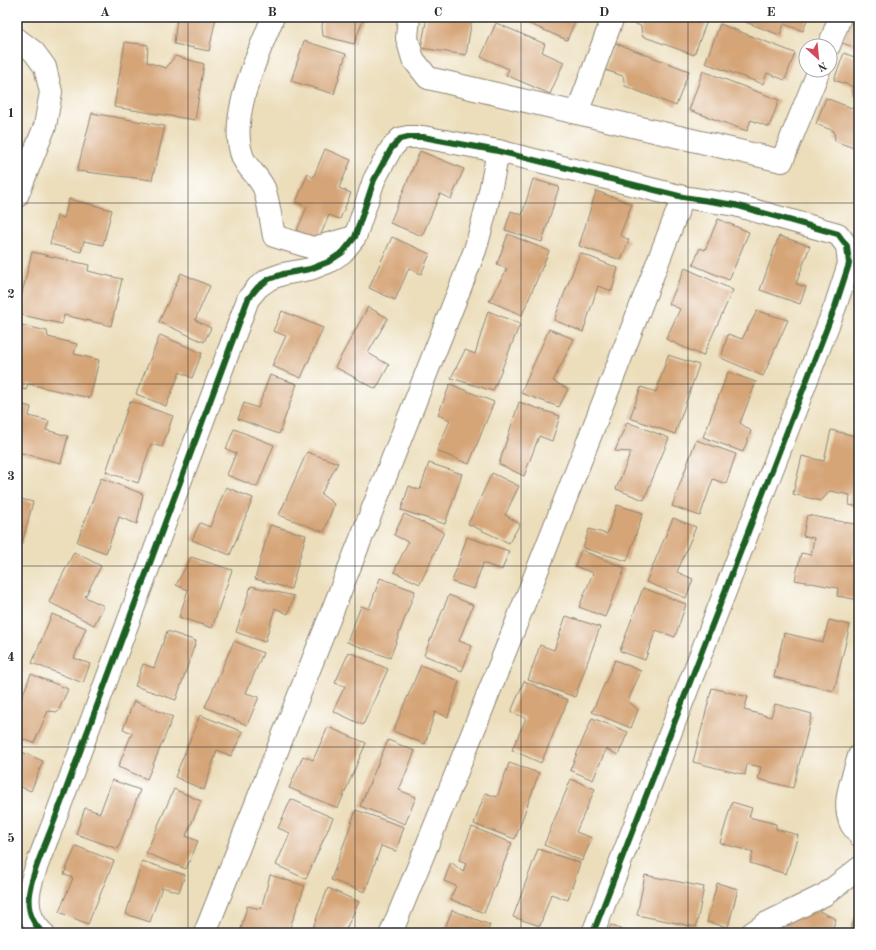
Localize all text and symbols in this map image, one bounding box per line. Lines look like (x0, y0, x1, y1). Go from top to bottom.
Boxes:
text: A (100, 6, 110, 19)
text: B (267, 6, 277, 19)
text: C (434, 6, 442, 19)
text: D (599, 6, 609, 19)
text: E (767, 6, 776, 19)
north arrow (798, 38, 838, 78)
text: N (815, 59, 828, 73)
text: 1 (7, 107, 15, 120)
text: 2 (7, 288, 15, 301)
text: 3 (7, 470, 15, 483)
text: 4 (7, 651, 15, 664)
text: 5 (7, 832, 15, 845)

